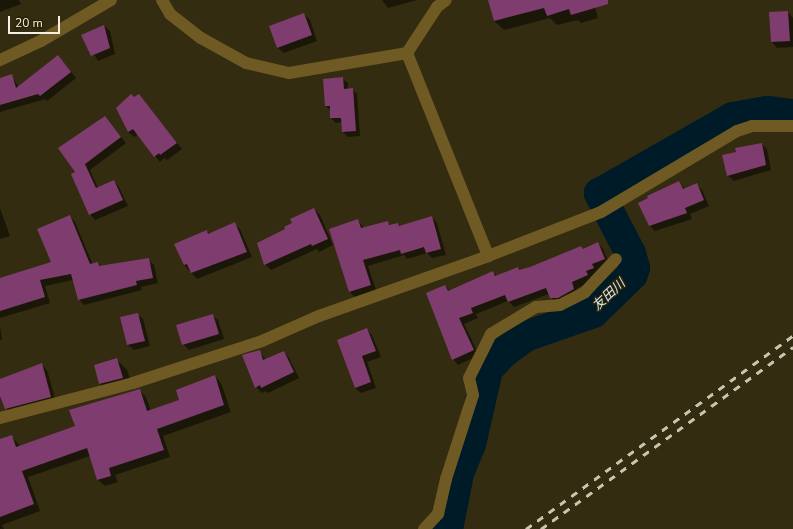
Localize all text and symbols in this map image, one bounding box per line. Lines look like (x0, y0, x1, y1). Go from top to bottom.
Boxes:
scale bar (10, 8, 62, 34)
text: 20 m (15, 15, 43, 31)
water label: 友田川 (589, 276, 629, 314)

